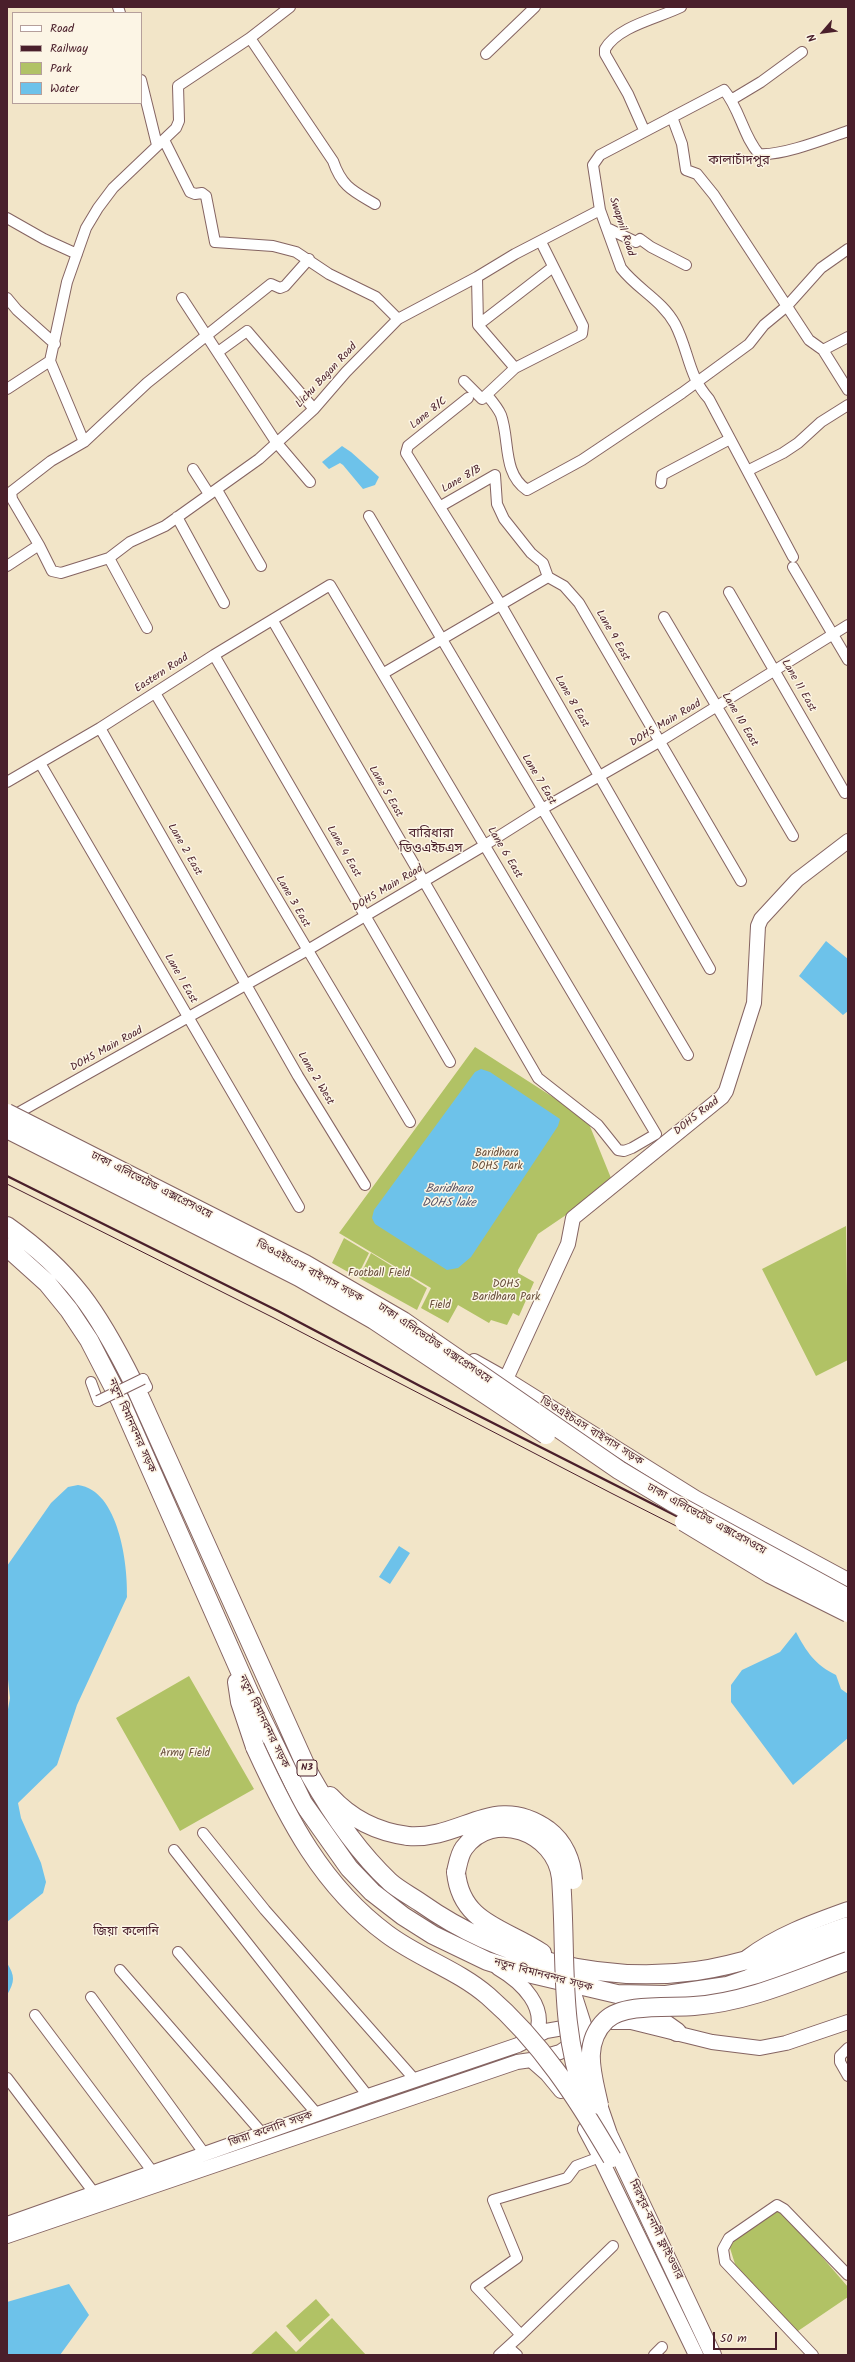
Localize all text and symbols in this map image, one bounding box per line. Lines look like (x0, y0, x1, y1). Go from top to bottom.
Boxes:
legend (12, 12, 142, 104)
north arrow (803, 12, 843, 52)
text: Road (50, 19, 74, 38)
text: N (803, 30, 822, 45)
text: Railway (50, 39, 88, 58)
text: Park (50, 59, 72, 78)
text: Water (50, 79, 79, 98)
district label: কালাচাঁদপুর (708, 154, 770, 170)
street label: Swapnil Road (605, 196, 637, 258)
street label: Lichu Bagan Road (294, 341, 360, 411)
street label: Lane 8/C (408, 395, 450, 433)
street label: Lane 8/B (440, 463, 484, 497)
street label: Lane 9 East (592, 608, 632, 664)
street label: Eastern Road (133, 652, 191, 696)
street label: Lane 11 East (778, 657, 818, 715)
street label: Lane 8 East (551, 674, 591, 730)
street label: Lane 10 East (718, 691, 760, 749)
street label: DOHS Main Road (628, 698, 704, 750)
street label: Lane 7 East (518, 752, 558, 808)
street label: Lane 5 East (365, 764, 405, 820)
street label: Lane 2 East (164, 822, 204, 878)
street label: Lane 4 East (323, 824, 363, 880)
street label: Lane 6 East (484, 825, 524, 881)
district label: বারিধারা ডিওএইচএস (399, 827, 463, 858)
street label: DOHS Main Road (350, 863, 426, 915)
street label: Lane 3 East (272, 874, 312, 930)
street label: Lane 1 East (161, 952, 199, 1006)
street label: DOHS Main Road (69, 1025, 145, 1075)
street label: Lane 2 West (294, 1050, 336, 1108)
street label: DOHS Road (672, 1095, 722, 1139)
park label: Baridhara DOHS Park (471, 1147, 523, 1173)
street label: ঢাকা এলিভেটেড এক্সপ্রেসওয়ে (88, 1150, 214, 1222)
water label: Baridhara DOHS lake (422, 1183, 476, 1211)
street label: ডিওএইচএস বাইপাস সড়ক (253, 1238, 365, 1306)
park label: Football Field (348, 1267, 410, 1281)
park label: DOHS Baridhara Park (472, 1278, 540, 1304)
park label: Field (429, 1299, 451, 1313)
street label: ঢাকা এলিভেটেড এক্সপ্রেসওয়ে (375, 1301, 493, 1387)
street label: নতুন বিমানবন্দর সড়ক (104, 1377, 158, 1475)
street label: ডিওএইচএস বাইপাস সড়ক (537, 1395, 645, 1469)
street label: ঢাকা এলিভেটেড এক্সপ্রেসওয়ে (644, 1482, 768, 1558)
street label: নতুন বিমানবন্দর সড়ক (235, 1673, 291, 1771)
park label: Army Field (160, 1747, 210, 1761)
road number: N3 (297, 1760, 317, 1776)
district label: জিয়া কলোনি (93, 1926, 159, 1940)
street label: নতুন বিমানবন্দর সড়ক (492, 1956, 594, 1996)
street label: জিয়া কলোনি সড়ক (227, 2109, 315, 2151)
street label: মিরপুর-বনানী ফ্লাইওভার (625, 2178, 685, 2282)
scale bar (715, 2324, 779, 2350)
text: 50 m (720, 2329, 747, 2348)

